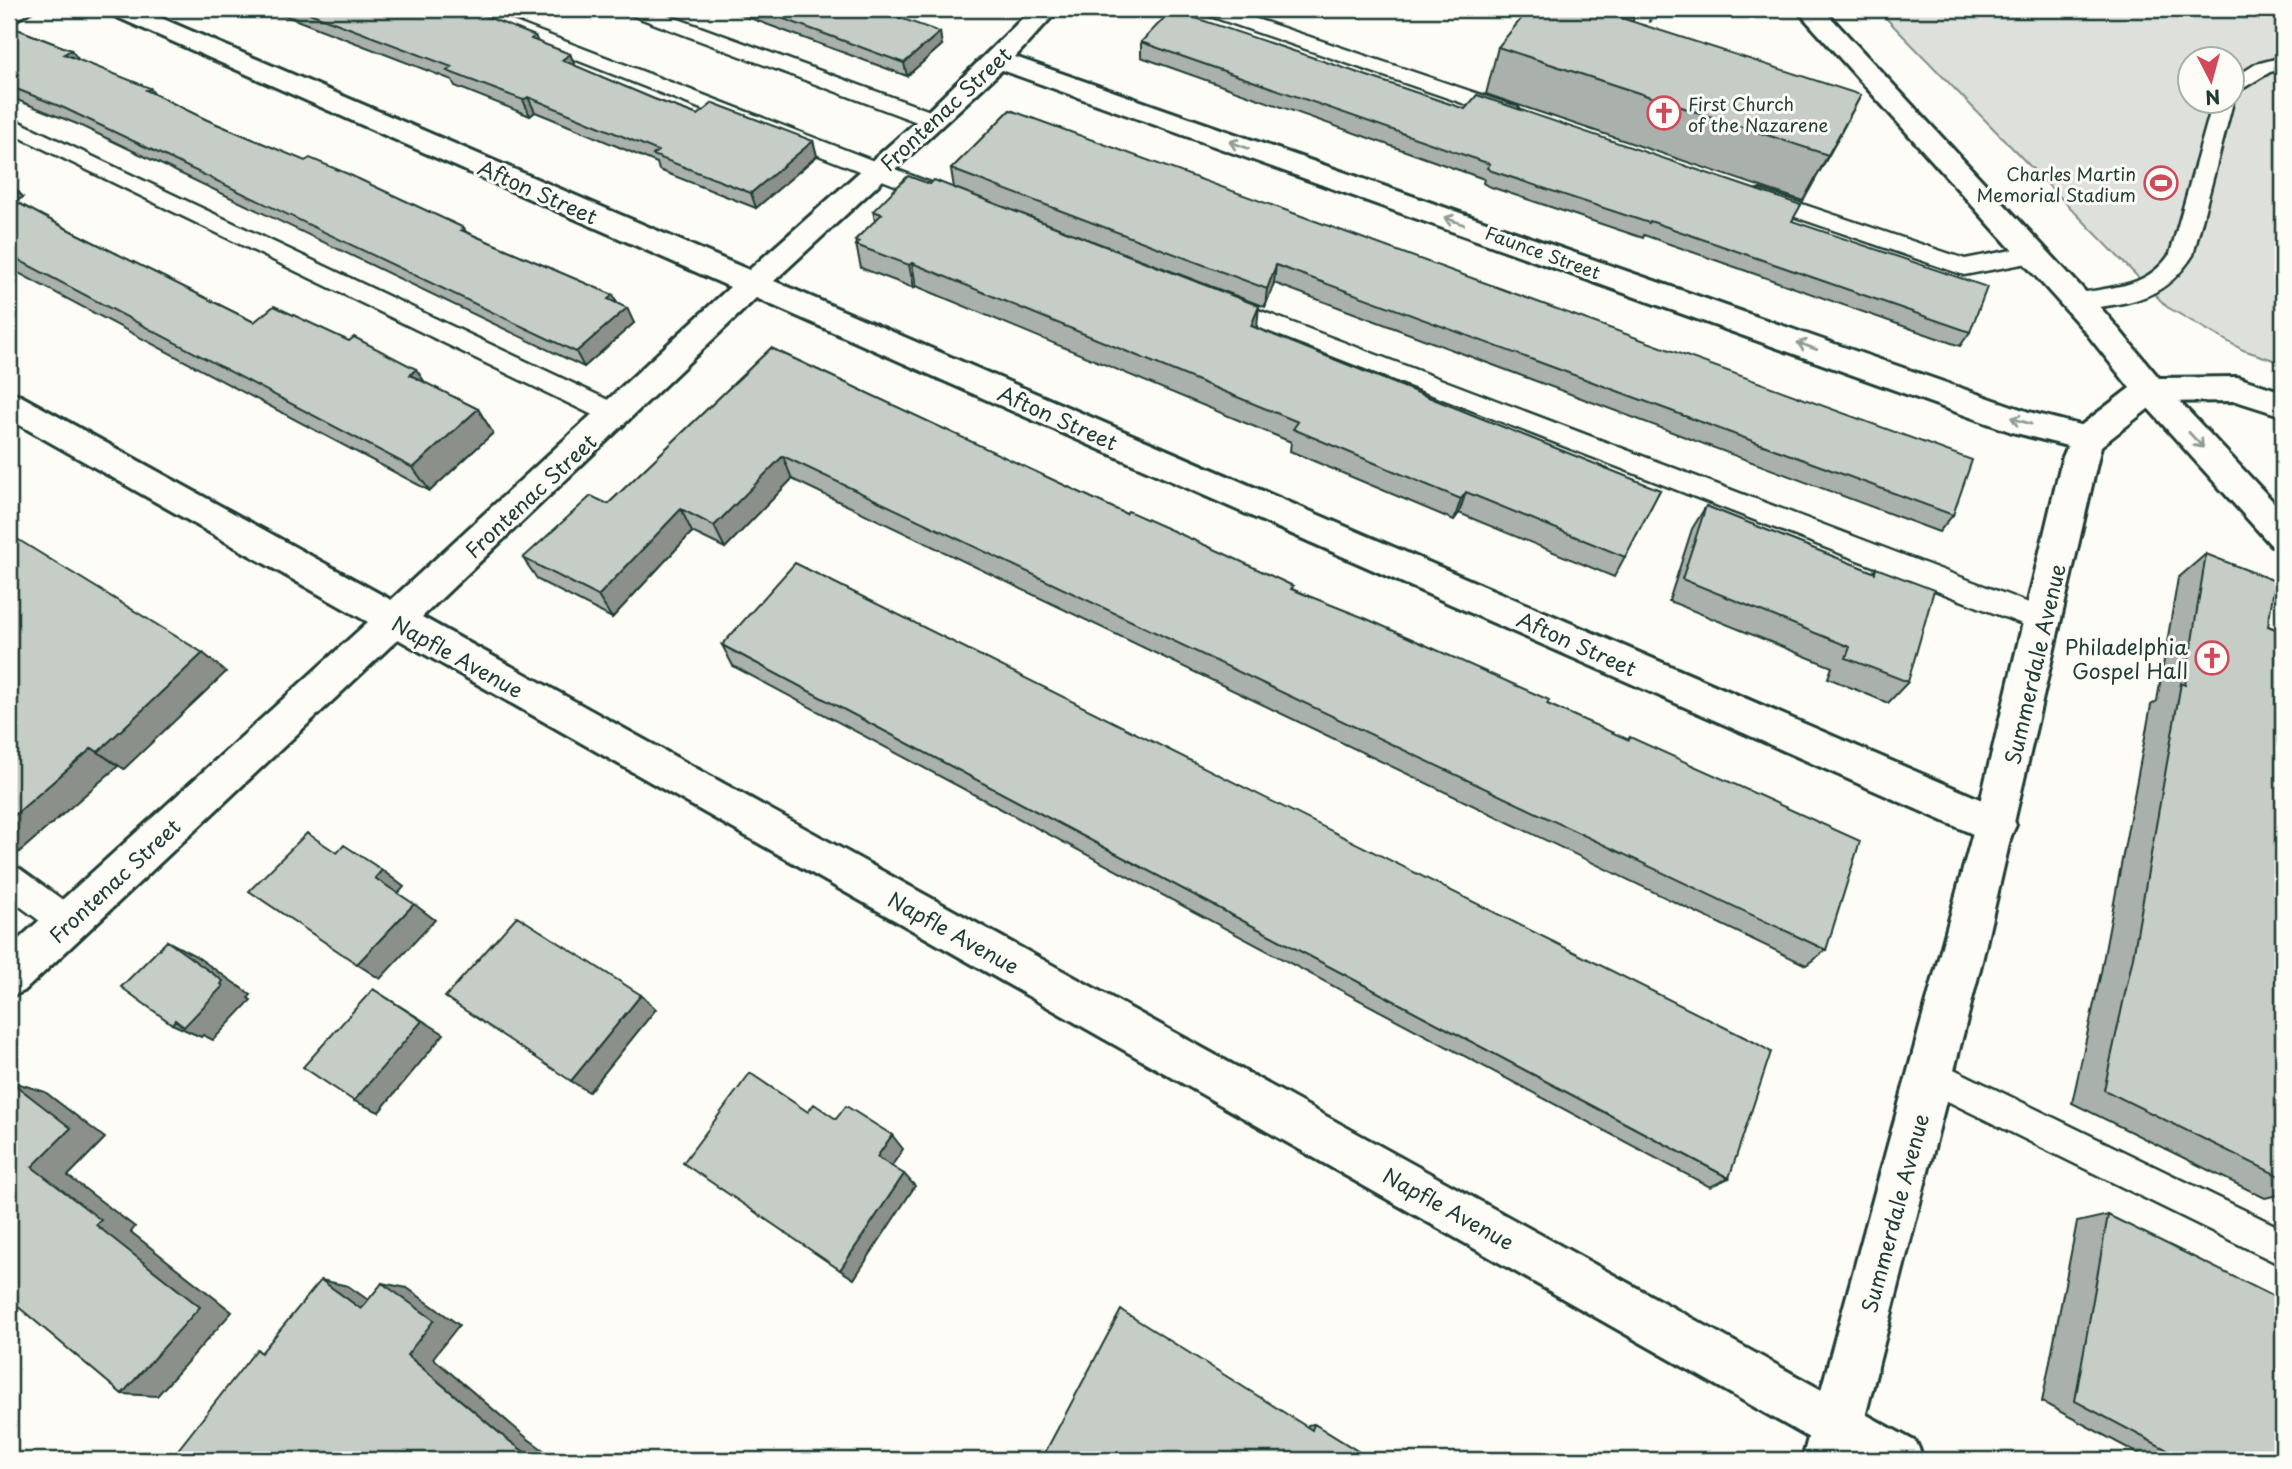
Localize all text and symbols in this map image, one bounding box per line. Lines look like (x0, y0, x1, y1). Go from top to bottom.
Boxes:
street label: Frontenac Street (872, 38, 1018, 178)
north arrow (2176, 46, 2246, 116)
text: N (2204, 83, 2222, 113)
place label: First Church of the Nazarene (1688, 90, 1828, 138)
church icon: First Church of the Nazarene (1645, 94, 1683, 132)
one-way arrow (1229, 138, 1251, 150)
street label: Afton Street (473, 150, 603, 232)
place label: Charles Martin Memorial Stadium (1977, 160, 2136, 208)
sports icon: Charles Martin Memorial Stadium (2142, 164, 2180, 202)
one-way arrow (1443, 214, 1465, 226)
street label: Faunce Street (1482, 219, 1604, 285)
one-way arrow (1796, 339, 1818, 351)
street label: Afton Street (993, 376, 1123, 458)
one-way arrow (2011, 414, 2033, 427)
street label: Frontenac Street (457, 425, 603, 565)
one-way arrow (2188, 431, 2205, 448)
street label: Summerdale Avenue (1995, 560, 2073, 768)
street label: Afton Street (1512, 602, 1642, 684)
street label: Napfle Avenue (387, 607, 529, 705)
place label: Philadelphia Gospel Hall (2065, 630, 2188, 686)
church icon: Philadelphia Gospel Hall (2193, 639, 2231, 677)
street label: Frontenac Street (41, 810, 187, 950)
street label: Napfle Avenue (883, 883, 1025, 981)
street label: Summerdale Avenue (1852, 1110, 1936, 1316)
street label: Napfle Avenue (1378, 1159, 1520, 1257)

